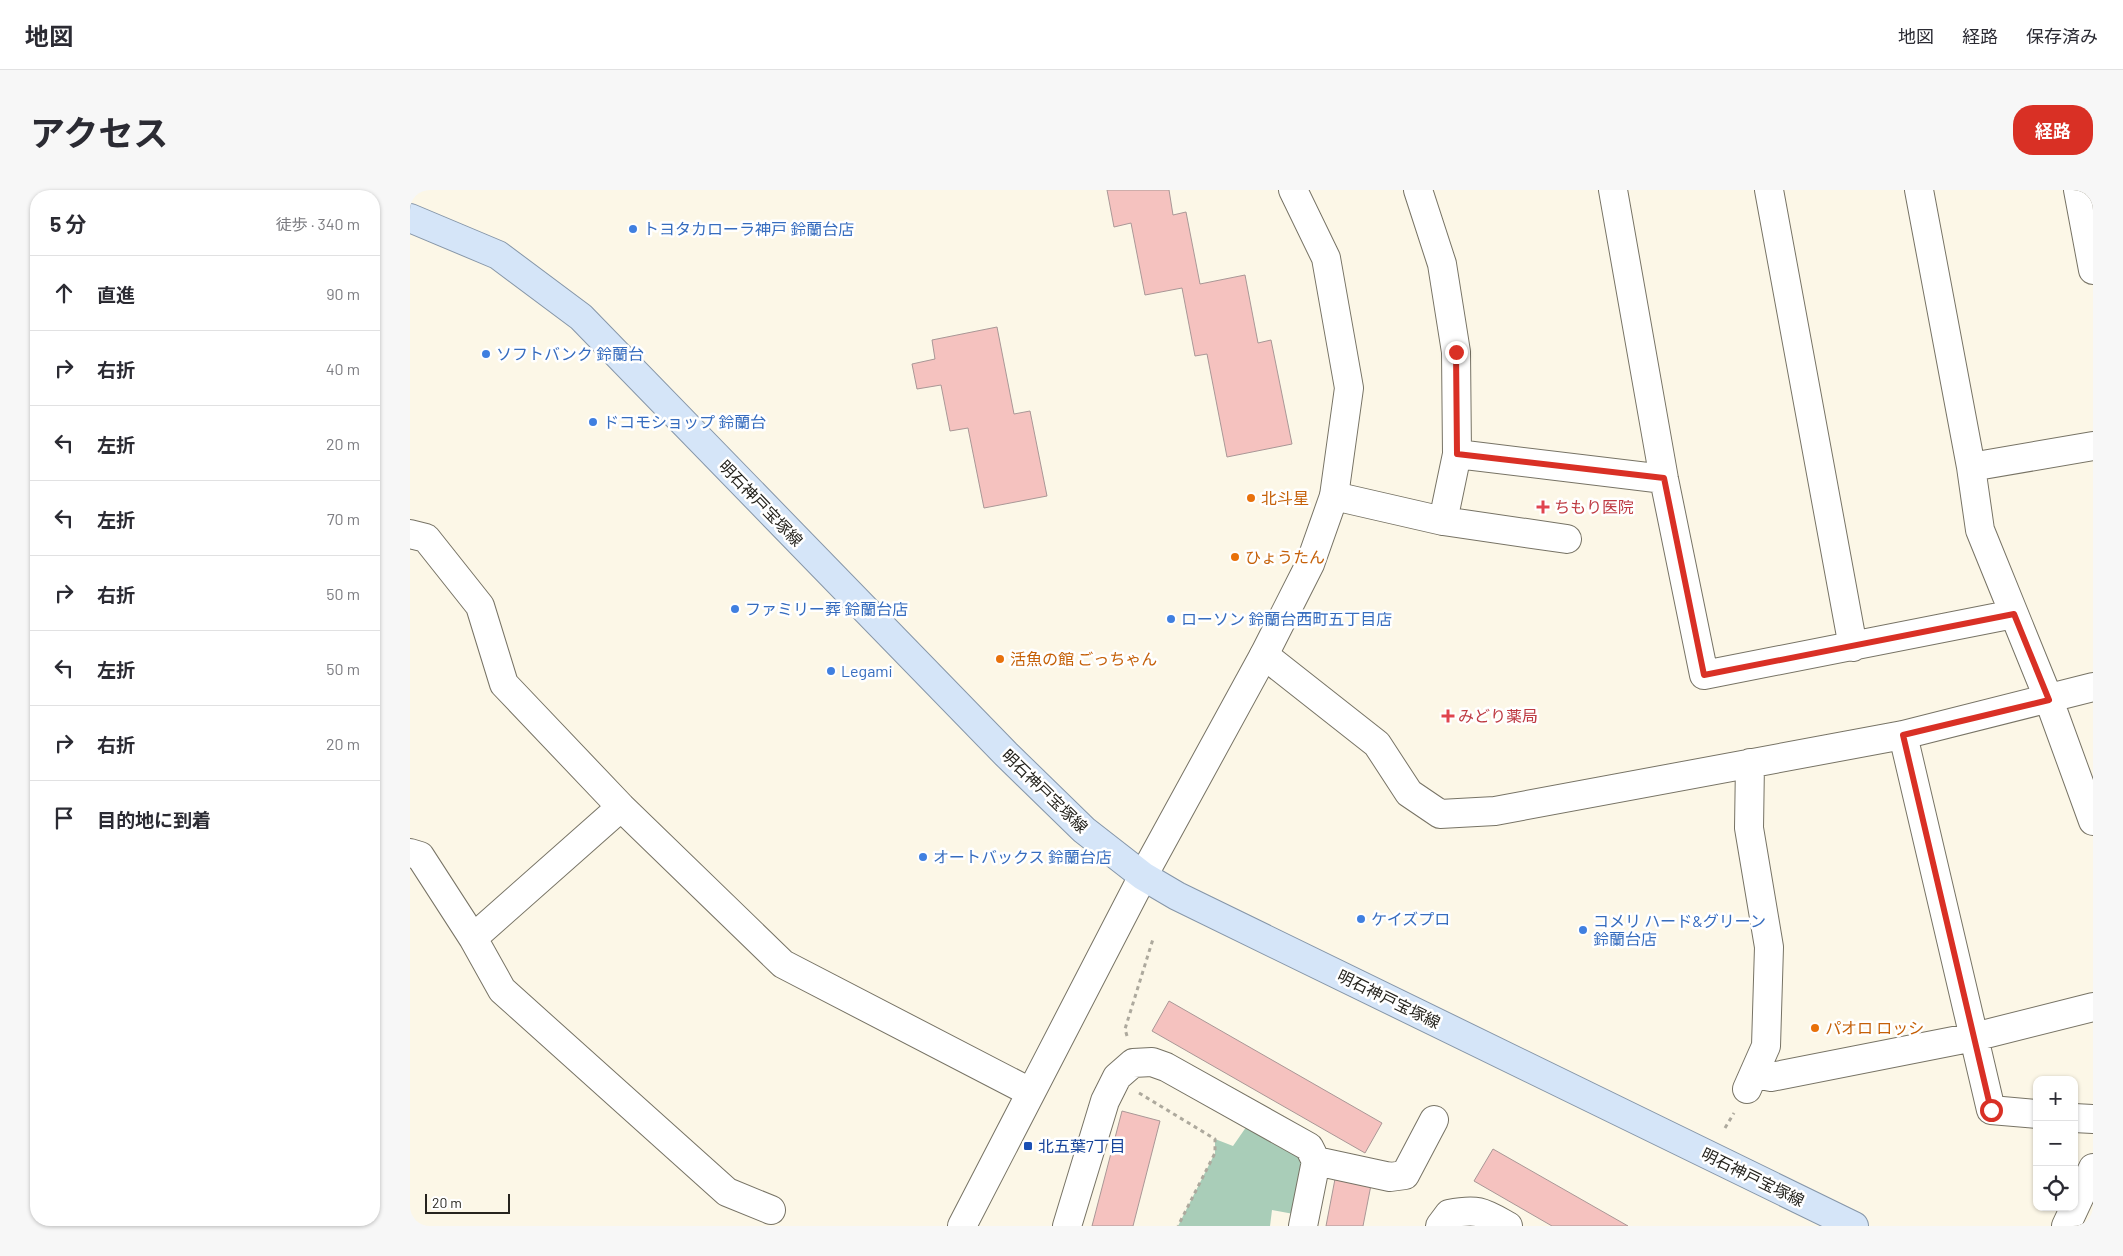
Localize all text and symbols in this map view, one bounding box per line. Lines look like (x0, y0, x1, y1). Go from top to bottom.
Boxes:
text: 地図 (25, 21, 73, 50)
text: 地図 (1898, 25, 1934, 47)
text: 経路 (1962, 25, 1998, 47)
text: 保存済み (2026, 25, 2098, 47)
button: 経路 (2013, 105, 2093, 155)
text: アクセス (30, 111, 168, 153)
text: 5 分 (50, 211, 87, 236)
text: 徒歩 · 340 m (276, 214, 360, 233)
place label: トヨタカローラ神戸 鈴蘭台店 (643, 219, 854, 238)
marker: トヨタカローラ神戸 鈴蘭台店 (627, 223, 639, 235)
icon: ahead (50, 279, 78, 307)
text: 直進 (97, 283, 135, 306)
text: 90 m (326, 284, 360, 303)
route end (1445, 341, 1468, 364)
place label: ソフトバンク 鈴蘭台 (496, 344, 644, 363)
marker: ソフトバンク 鈴蘭台 (480, 348, 492, 360)
icon: right (50, 354, 78, 382)
text: 右折 (97, 358, 135, 381)
text: 40 m (326, 359, 360, 378)
place label: ドコモショップ 鈴蘭台 (603, 412, 766, 431)
marker: ドコモショップ 鈴蘭台 (587, 416, 599, 428)
icon: left (50, 429, 78, 457)
text: 左折 (97, 433, 135, 456)
text: 20 m (326, 434, 360, 453)
street label: 明石神戸宝塚線 (716, 456, 807, 550)
place label: 北斗星 (1261, 488, 1309, 507)
marker: 北斗星 (1245, 492, 1257, 504)
place label: ちもり医院 (1554, 497, 1634, 516)
marker: ちもり医院 (1536, 500, 1550, 514)
icon: left (50, 504, 78, 532)
text: 左折 (97, 508, 135, 531)
text: 70 m (327, 509, 360, 528)
place label: ひょうたん (1245, 547, 1325, 566)
marker: ひょうたん (1229, 551, 1241, 563)
icon: right (50, 579, 78, 607)
text: 右折 (97, 583, 135, 606)
text: 50 m (326, 584, 360, 603)
place label: ファミリー葬 鈴蘭台店 (745, 599, 908, 618)
marker: ファミリー葬 鈴蘭台店 (729, 603, 741, 615)
place label: ローソン 鈴蘭台西町五丁目店 (1181, 609, 1392, 628)
marker: ローソン 鈴蘭台西町五丁目店 (1165, 613, 1177, 625)
place label: 活魚の館 ごっちゃん (1010, 649, 1157, 668)
marker: 活魚の館 ごっちゃん (994, 653, 1006, 665)
icon: left (50, 654, 78, 682)
text: 左折 (97, 658, 135, 681)
text: 50 m (326, 659, 360, 678)
place label: Legami (841, 661, 893, 680)
marker: Legami (825, 665, 837, 677)
place label: みどり薬局 (1458, 706, 1538, 725)
marker: みどり薬局 (1442, 710, 1454, 722)
icon: right (50, 729, 78, 757)
text: 右折 (97, 733, 135, 756)
text: 20 m (326, 734, 360, 753)
street label: 明石神戸宝塚線 (998, 745, 1092, 836)
icon: arrive (50, 804, 78, 832)
text: 目的地に到着 (97, 808, 211, 831)
place label: オートバックス 鈴蘭台店 (933, 847, 1112, 866)
marker: オートバックス 鈴蘭台店 (917, 851, 929, 863)
place label: ケイズプロ (1371, 909, 1450, 928)
place label: コメリ ハード&グリーン 鈴蘭台店 (1593, 911, 1766, 948)
marker: ケイズプロ (1355, 913, 1367, 925)
marker: コメリ ハード&グリーン 鈴蘭台店 (1577, 924, 1589, 936)
street label: 明石神戸宝塚線 (1335, 965, 1444, 1032)
place label: パオロ ロッシ (1825, 1018, 1924, 1037)
marker: パオロ ロッシ (1809, 1022, 1821, 1034)
map controls (2033, 1076, 2078, 1211)
button: + (2033, 1076, 2078, 1121)
route start (1980, 1099, 2003, 1122)
button: − (2033, 1121, 2078, 1166)
place label: 北五葉7丁目 (1038, 1136, 1126, 1155)
marker: 北五葉7丁目 (1022, 1140, 1034, 1152)
street label: 明石神戸宝塚線 (1699, 1143, 1808, 1210)
button: locate (2033, 1166, 2078, 1211)
scale bar (425, 1191, 510, 1214)
text: 20 m (432, 1194, 462, 1211)

